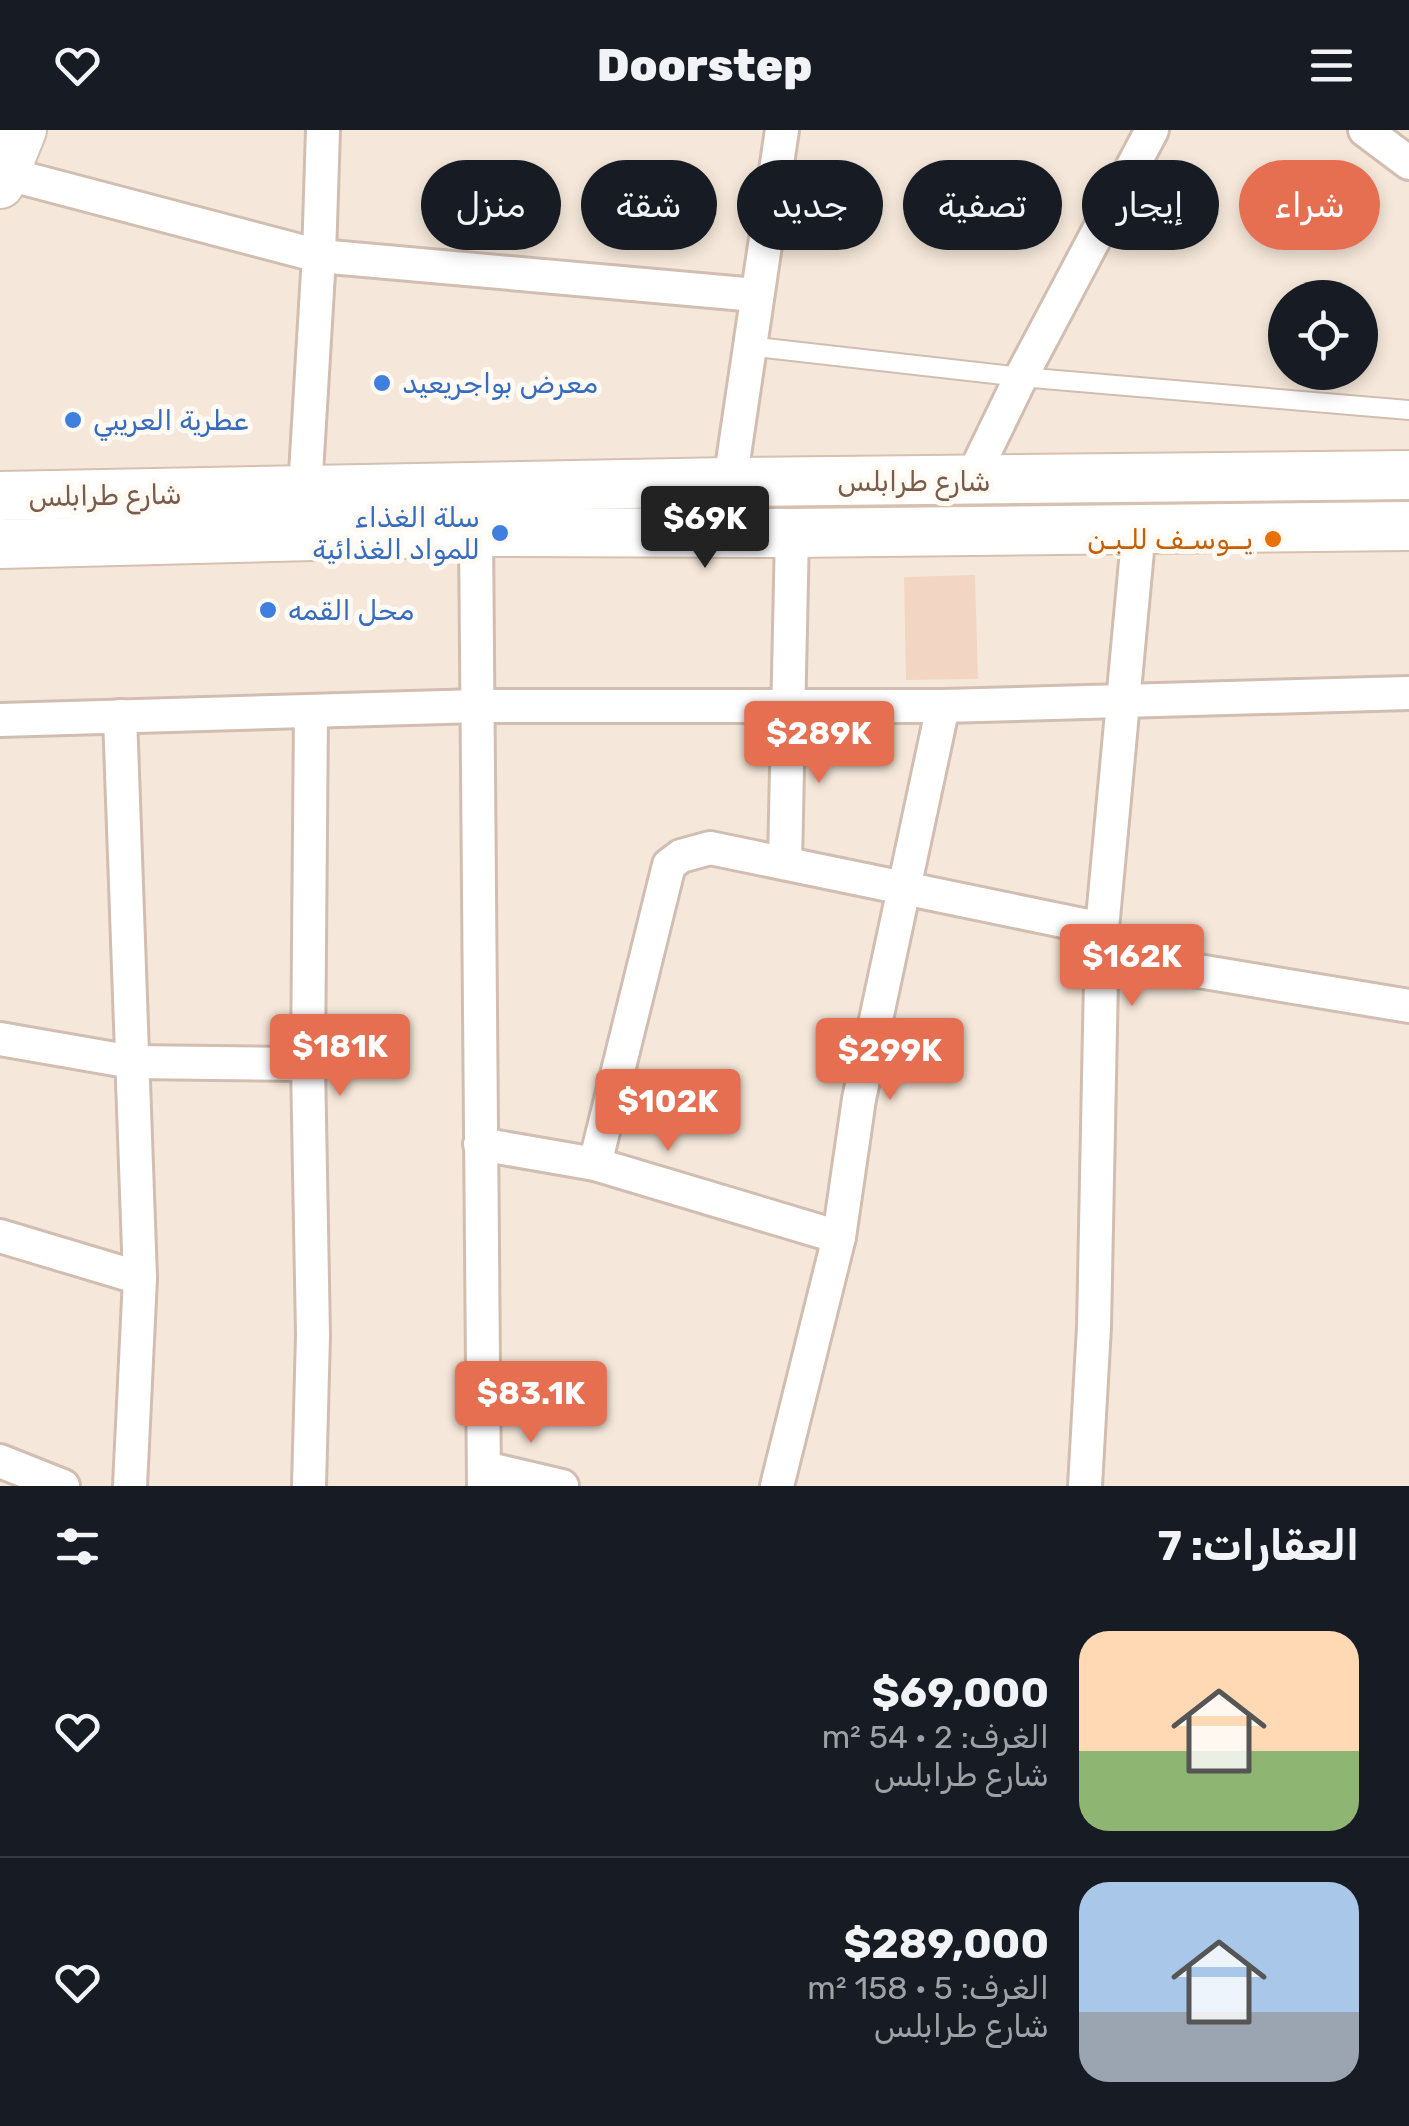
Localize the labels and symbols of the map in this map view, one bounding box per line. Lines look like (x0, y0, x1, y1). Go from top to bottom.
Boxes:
place label: معرض بواجريعيد (402, 367, 598, 400)
marker: معرض بواجريعيد (371, 372, 393, 394)
place label: عطرية العريبي (93, 404, 248, 442)
marker: عطرية العريبي (62, 409, 84, 431)
street label: شارع طرابلس (837, 465, 991, 501)
street label: شارع طرابلس (28, 478, 182, 516)
pin: $69K (646, 486, 764, 571)
place label: سلة الغذاء للمواد الغذائية (312, 501, 480, 566)
marker: سلة الغذاء للمواد الغذائية (489, 522, 511, 544)
place label: يــوسـف للـبـن (1087, 523, 1253, 556)
marker: يــوسـف للـبـن (1262, 528, 1284, 550)
place label: محل القمه (288, 594, 414, 627)
marker: محل القمه (257, 599, 279, 621)
pin: $289K (749, 701, 889, 786)
pin: $162K (1062, 924, 1202, 1009)
pin: $181K (270, 1014, 410, 1099)
pin: $299K (820, 1018, 960, 1103)
pin: $102K (598, 1069, 738, 1154)
pin: $83.1K (450, 1361, 612, 1446)

